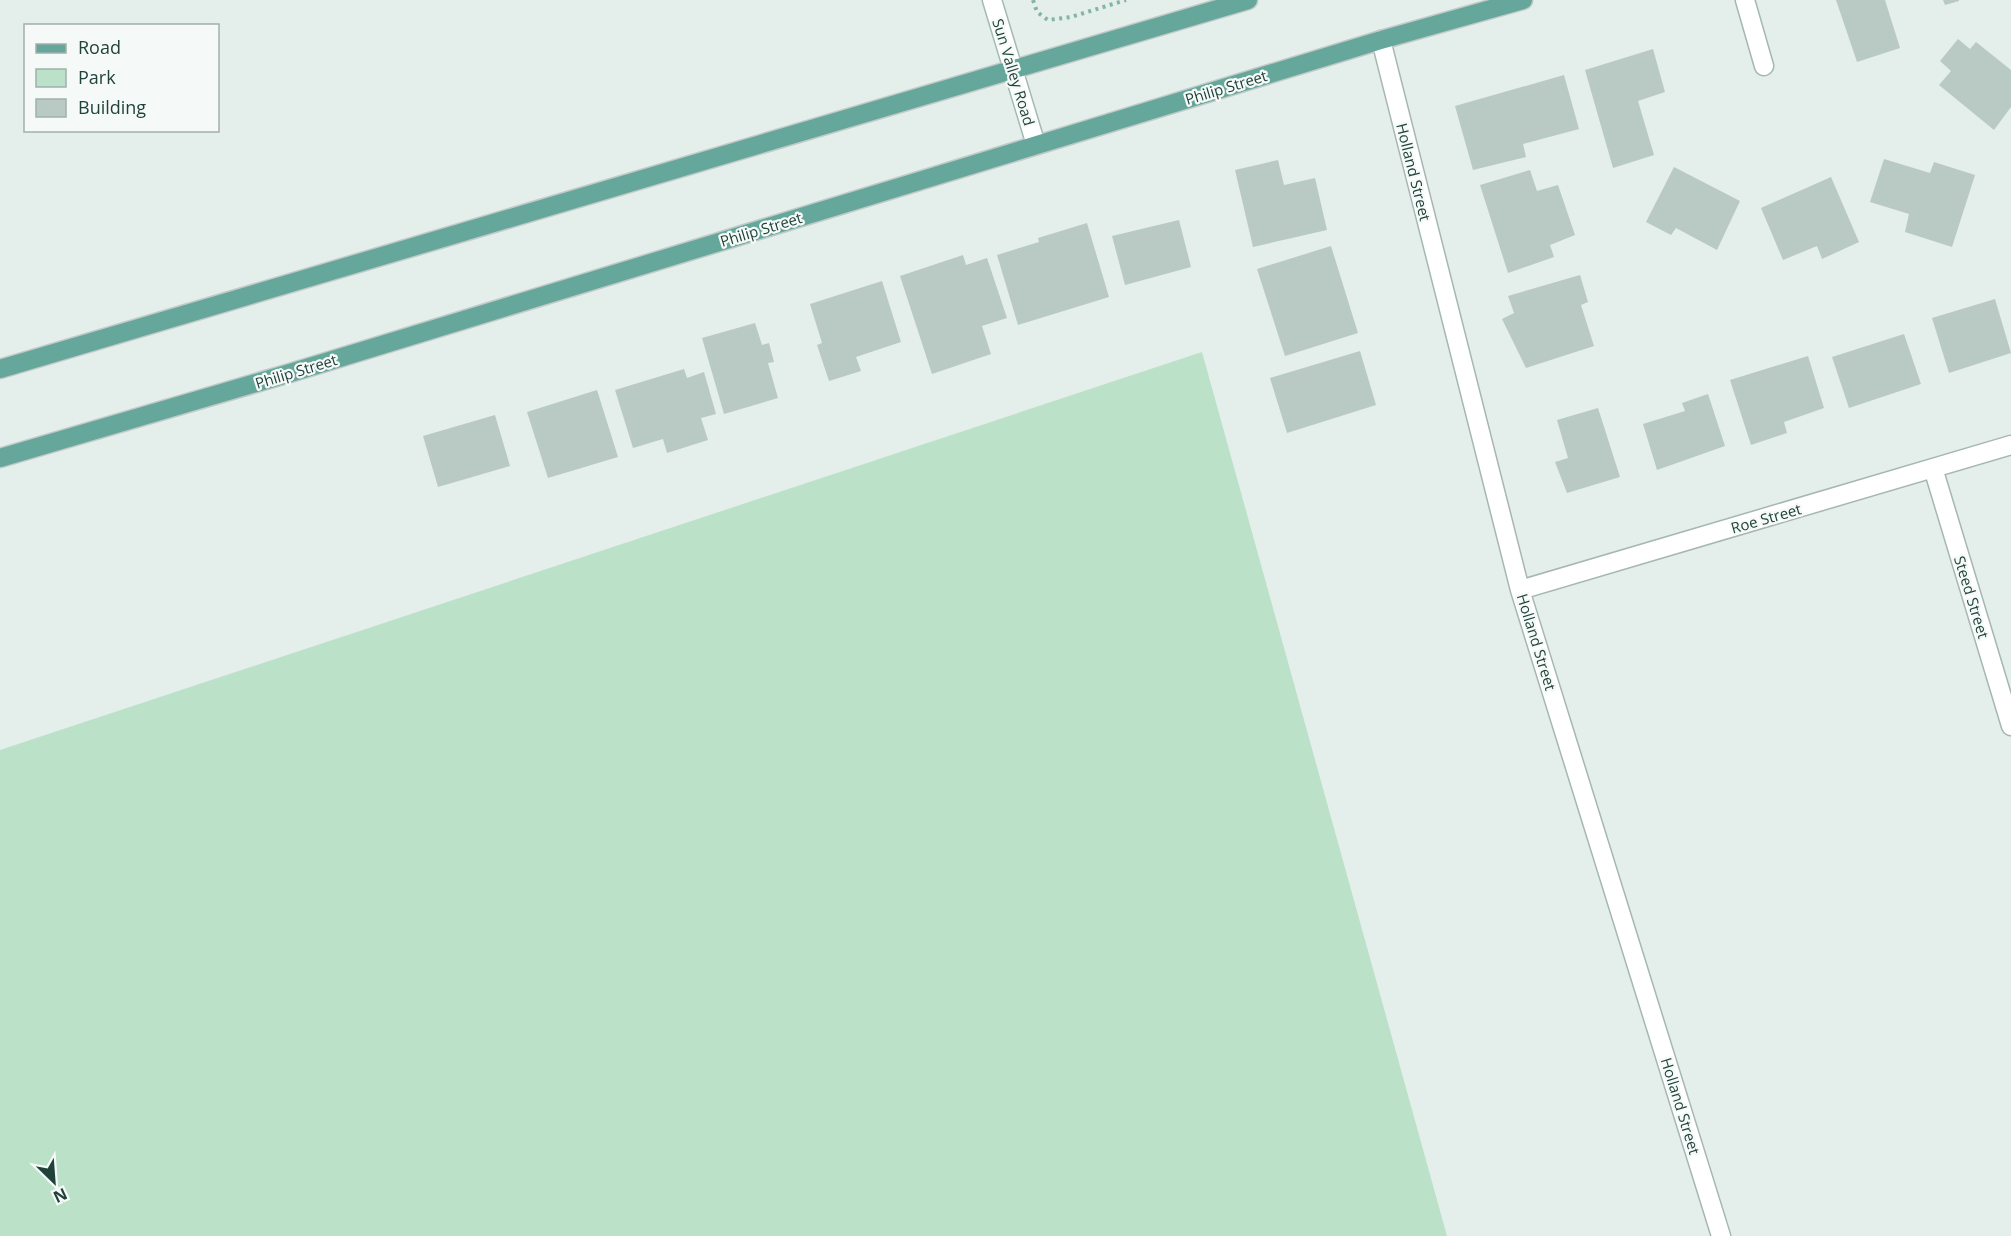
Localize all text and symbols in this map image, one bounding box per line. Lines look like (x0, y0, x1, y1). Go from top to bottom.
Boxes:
street label: Sun Valley Road (988, 16, 1040, 128)
legend (24, 24, 219, 132)
text: Road (78, 35, 121, 59)
text: Park (78, 65, 116, 89)
street label: Philip Street (1183, 65, 1269, 109)
text: Building (78, 95, 146, 119)
street label: Holland Street (1392, 121, 1436, 223)
street label: Philip Street (718, 207, 804, 251)
street label: Philip Street (253, 349, 339, 393)
street label: Roe Street (1728, 498, 1804, 538)
street label: Steed Street (1950, 553, 1994, 641)
street label: Holland Street (1513, 591, 1561, 693)
street label: Holland Street (1657, 1055, 1705, 1157)
north arrow (24, 1152, 84, 1212)
text: N (50, 1183, 71, 1208)

